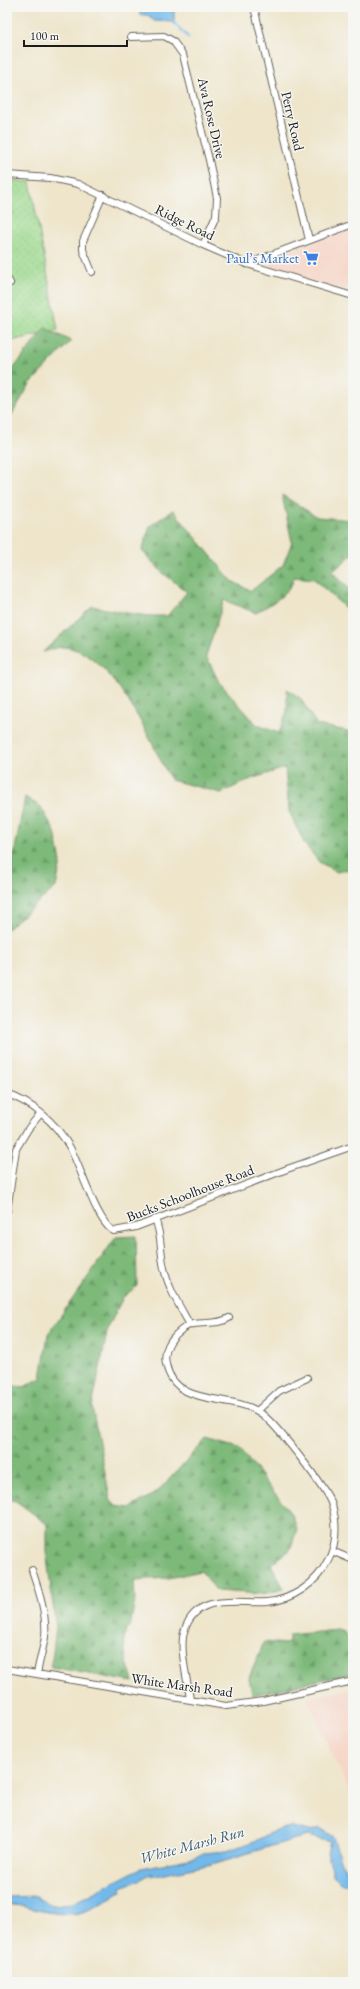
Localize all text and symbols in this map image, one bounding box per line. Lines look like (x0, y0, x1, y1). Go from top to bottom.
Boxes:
scale bar (24, 22, 127, 48)
text: 100 m (30, 28, 60, 44)
street label: Ava Rose Drive (194, 75, 230, 161)
street label: Perry Road (277, 90, 309, 153)
street label: Ridge Road (152, 200, 219, 245)
place label: Paul’s Market (226, 249, 300, 267)
supermarket icon: Paul’s Market (302, 249, 320, 267)
street label: Bucks Schoolhouse Road (124, 1160, 257, 1226)
street label: White Marsh Road (130, 1669, 235, 1701)
water label: White Marsh Run (137, 1821, 246, 1868)

